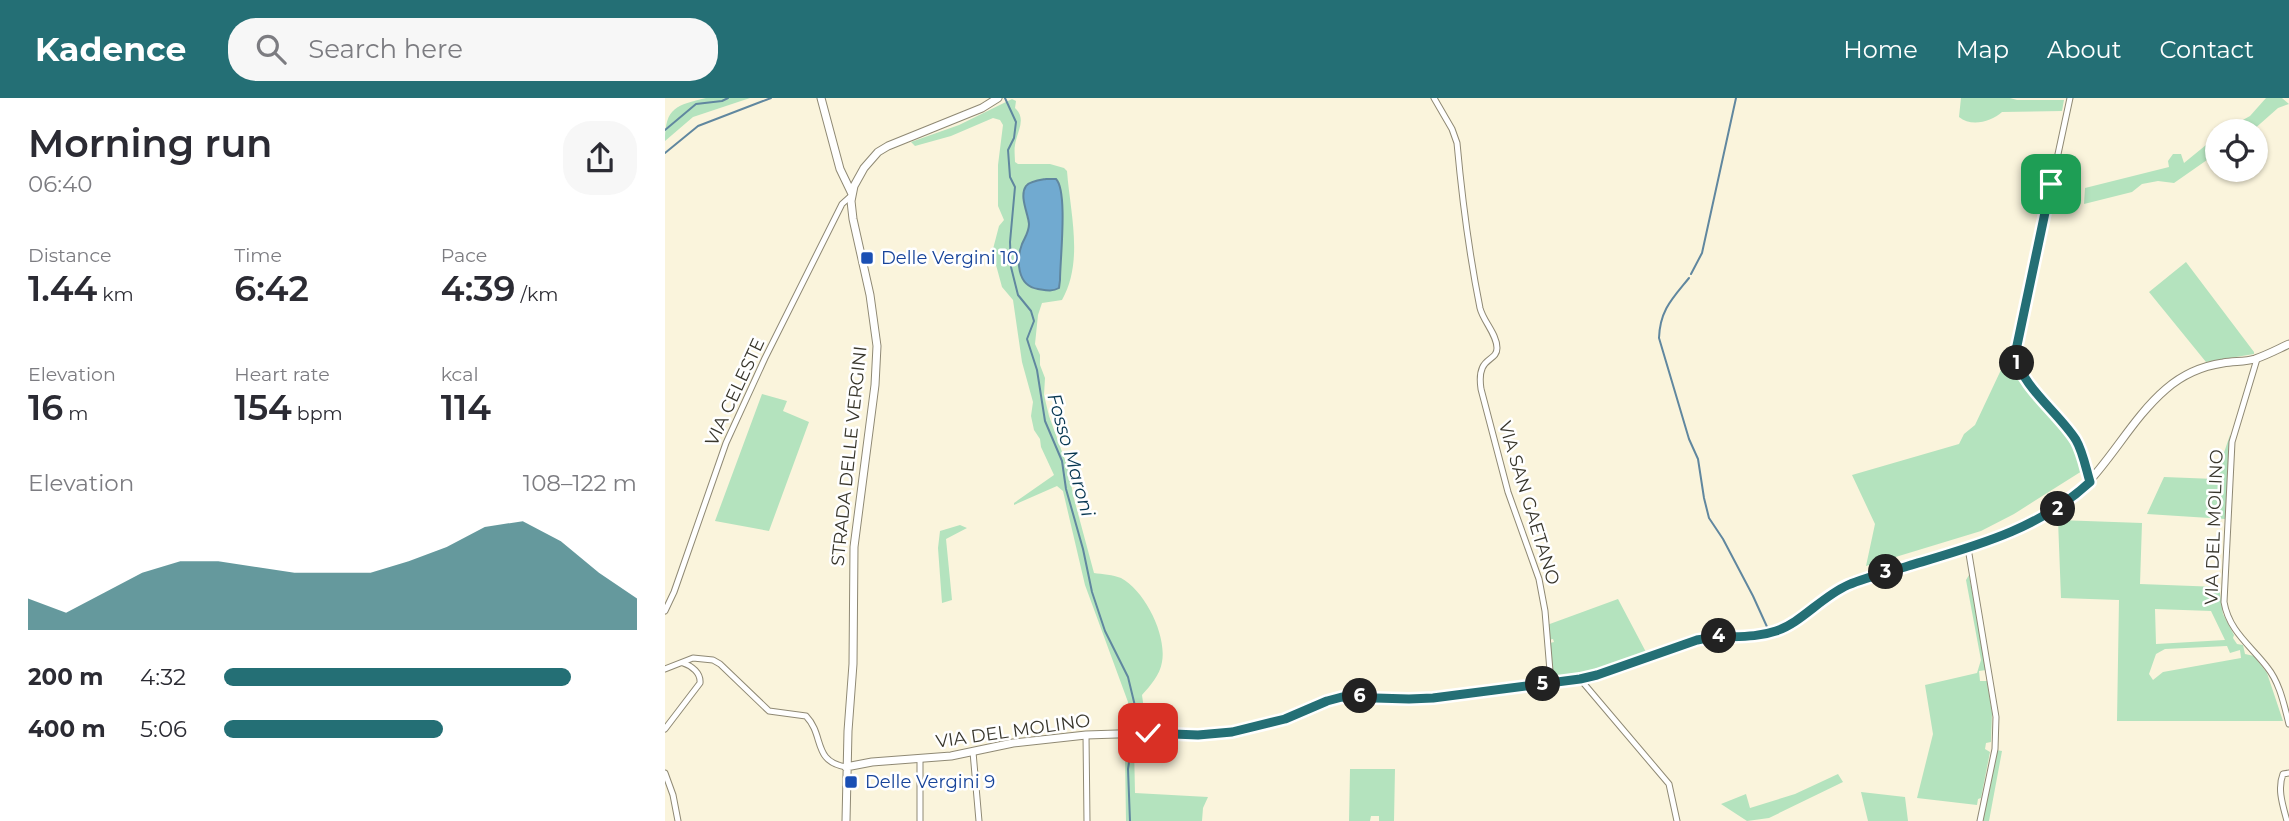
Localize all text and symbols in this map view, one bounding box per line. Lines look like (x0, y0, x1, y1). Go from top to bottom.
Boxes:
search box (228, 18, 718, 81)
text: Kadence (35, 29, 186, 69)
icon: search (252, 30, 290, 68)
text: Search here (308, 33, 463, 65)
text: Home (1843, 35, 1918, 64)
text: Map (1956, 35, 2009, 64)
text: About (2047, 35, 2121, 64)
text: Contact (2159, 35, 2254, 64)
map controls (2205, 119, 2268, 182)
button: locate (2205, 119, 2268, 182)
text: Morning run (28, 120, 272, 167)
button: share (563, 121, 637, 195)
pin (2021, 154, 2081, 214)
icon: arrive (2032, 165, 2070, 203)
text: 06:40 (28, 170, 93, 198)
text: Distance (28, 244, 111, 267)
text: Time (234, 244, 282, 267)
text: Pace (441, 244, 487, 267)
place label: Delle Vergini 10 (881, 247, 1019, 269)
marker: Delle Vergini 10 (859, 250, 875, 266)
text: 1.44 (28, 267, 97, 310)
text: 6:42 (234, 267, 309, 310)
text: 4:39 (441, 267, 516, 310)
text: km (97, 283, 134, 306)
text: /km (516, 283, 558, 306)
street label: VIA CELESTE (701, 335, 769, 449)
street label: STRADA DELLE VERGINI (827, 345, 871, 567)
pin: 1 (1999, 345, 2035, 380)
text: 1 (2013, 351, 2020, 374)
text: Elevation (28, 363, 116, 386)
text: Heart rate (234, 363, 330, 386)
text: kcal (441, 363, 479, 386)
text: 16 (28, 386, 63, 429)
text: 154 (234, 386, 292, 429)
text: 114 (441, 386, 491, 429)
water label: Fosso Maroni (1042, 391, 1100, 520)
text: m (63, 402, 88, 425)
text: bpm (292, 402, 343, 425)
street label: VIA SAN GAETANO (1494, 419, 1564, 587)
street label: VIA DEL MOLINO (2200, 449, 2228, 605)
text: Elevation (28, 469, 134, 497)
text: 108–122 m (523, 469, 637, 497)
pin: 2 (2041, 492, 2075, 526)
text: 2 (2052, 497, 2063, 520)
pin: 3 (1869, 554, 1903, 589)
text: 3 (1880, 560, 1891, 583)
pin: 4 (1701, 618, 1737, 654)
text: 4 (1712, 624, 1725, 647)
text: 200 m (28, 663, 103, 691)
text: 4:32 (140, 663, 186, 691)
pin: 5 (1525, 666, 1561, 702)
text: 5 (1537, 672, 1548, 695)
pin: 6 (1343, 678, 1377, 714)
text: 6 (1353, 684, 1366, 707)
pin (1118, 703, 1178, 763)
street label: VIA DEL MOLINO (934, 709, 1092, 753)
icon: check (1129, 714, 1167, 752)
text: 400 m (28, 715, 106, 743)
text: 5:06 (140, 715, 187, 743)
place label: Delle Vergini 9 (865, 771, 995, 793)
marker: Delle Vergini 9 (843, 774, 859, 790)

